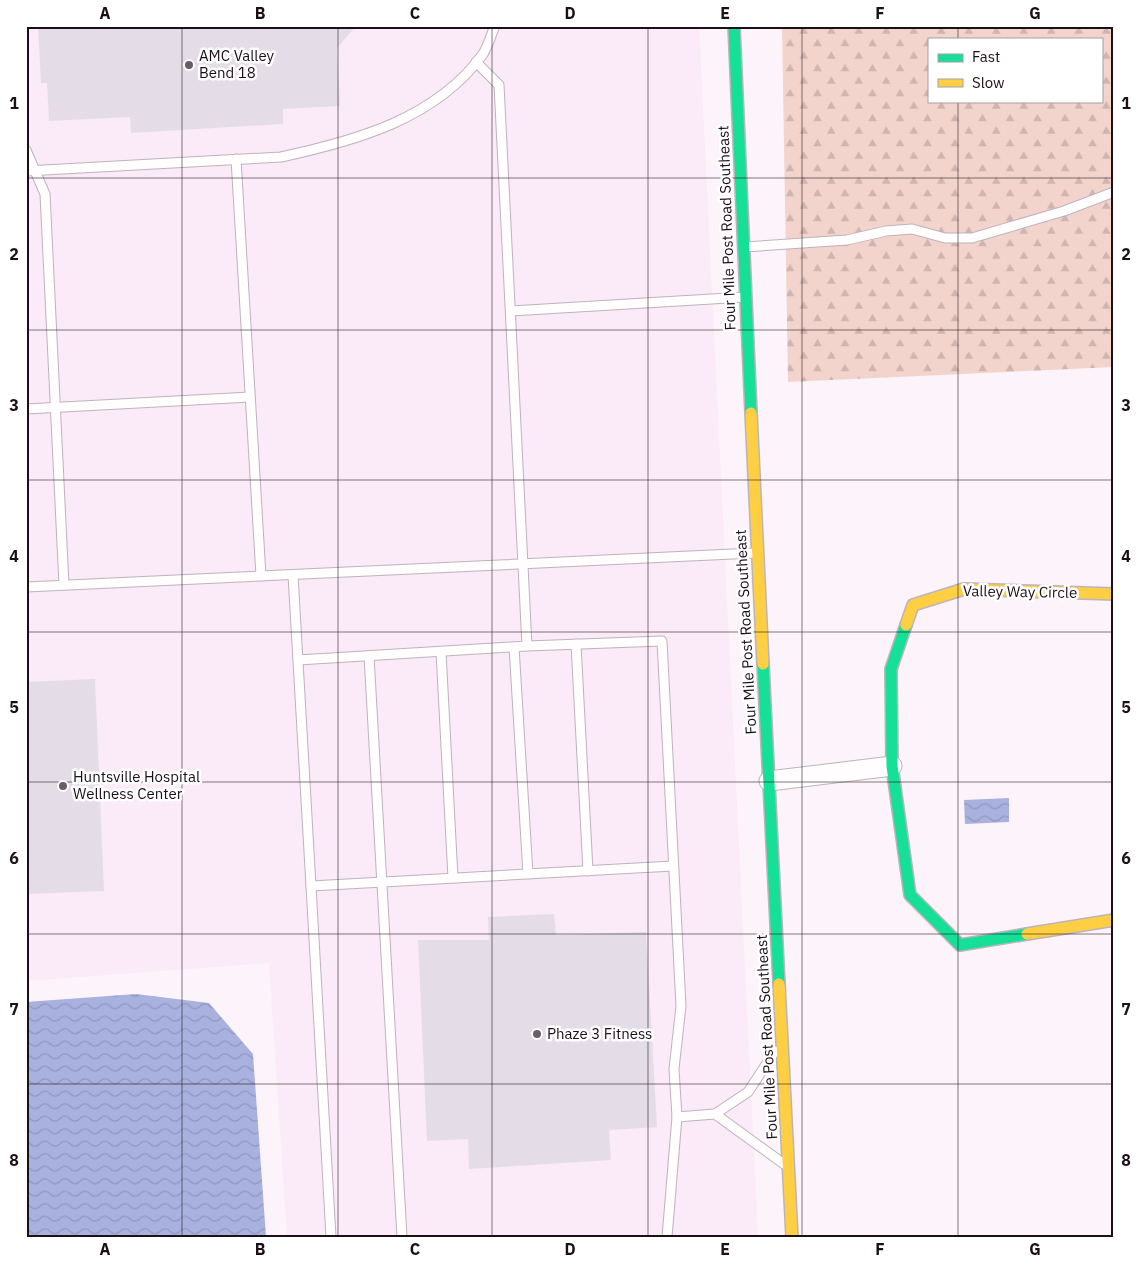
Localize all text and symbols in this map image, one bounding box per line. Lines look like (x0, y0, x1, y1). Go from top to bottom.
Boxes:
text: A (100, 3, 111, 23)
text: B (255, 3, 266, 23)
text: C (410, 3, 420, 23)
text: D (564, 3, 576, 23)
text: E (720, 3, 730, 23)
text: F (875, 3, 885, 23)
text: G (1029, 3, 1041, 23)
legend (928, 38, 1102, 102)
place label: AMC Valley Bend 18 (199, 46, 275, 82)
text: Fast (972, 47, 1000, 66)
marker: AMC Valley Bend 18 (183, 59, 195, 71)
text: Slow (972, 73, 1005, 92)
text: 1 (9, 93, 19, 113)
text: 1 (1121, 93, 1131, 113)
street label: Four Mile Post Road Southeast (713, 125, 740, 331)
text: 2 (9, 244, 19, 264)
text: 2 (1121, 244, 1131, 264)
text: 3 (9, 395, 19, 415)
text: 3 (1121, 395, 1131, 415)
street label: Four Mile Post Road Southeast (731, 529, 760, 735)
text: 4 (9, 546, 19, 566)
text: 4 (1121, 546, 1131, 566)
street label: Valley Way Circle (963, 581, 1077, 602)
text: 5 (9, 697, 19, 717)
text: 5 (1121, 697, 1131, 717)
place label: Huntsville Hospital Wellness Center (73, 767, 200, 803)
marker: Huntsville Hospital Wellness Center (57, 780, 69, 792)
text: 6 (9, 848, 19, 868)
text: 6 (1121, 848, 1131, 868)
street label: Four Mile Post Road Southeast (752, 934, 781, 1140)
text: 7 (9, 999, 19, 1019)
text: 7 (1121, 999, 1131, 1019)
place label: Phaze 3 Fitness (547, 1024, 652, 1043)
marker: Phaze 3 Fitness (531, 1028, 543, 1040)
text: 8 (9, 1150, 19, 1170)
text: 8 (1121, 1150, 1131, 1170)
text: A (100, 1239, 111, 1259)
text: B (255, 1239, 266, 1259)
text: C (410, 1239, 420, 1259)
text: D (564, 1239, 576, 1259)
text: E (720, 1239, 730, 1259)
text: F (875, 1239, 885, 1259)
text: G (1029, 1239, 1041, 1259)

